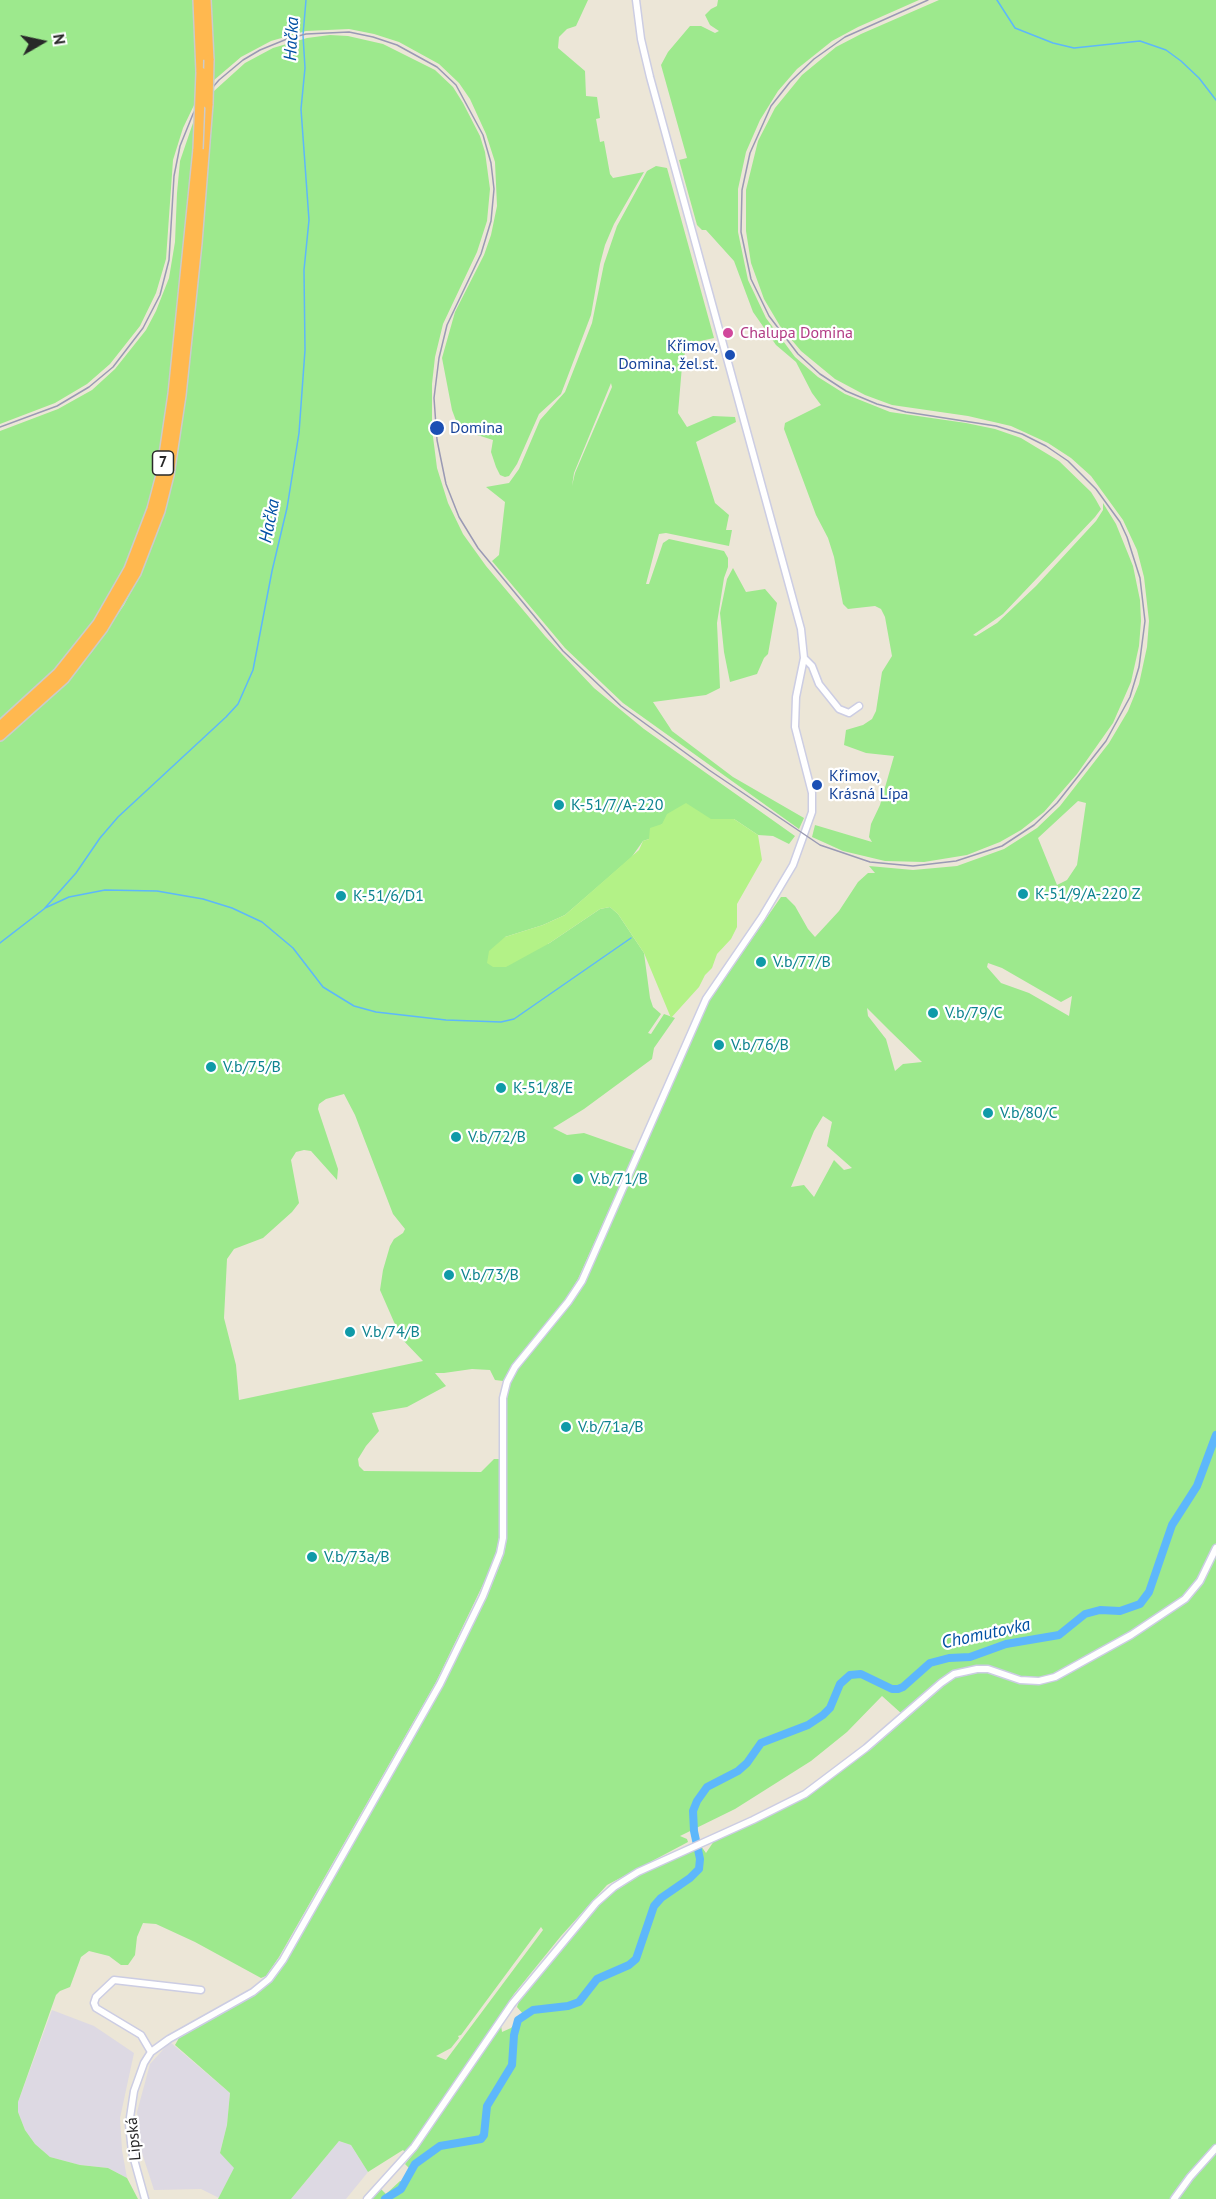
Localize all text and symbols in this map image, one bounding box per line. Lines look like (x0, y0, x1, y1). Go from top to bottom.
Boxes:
north arrow (12, 12, 72, 72)
water label: Hačka (280, 16, 304, 62)
text: N (49, 32, 70, 46)
place label: Chalupa Domina (740, 323, 853, 343)
marker: Chalupa Domina (721, 326, 735, 340)
place label: Křimov, Domina, žel.st. (618, 336, 718, 374)
marker: Křimov, Domina, žel.st. (723, 348, 737, 362)
place label: Domina (450, 418, 503, 438)
marker: Domina (428, 419, 446, 437)
road number: 7 (152, 451, 174, 475)
water label: Hačka (255, 497, 285, 545)
place label: Křimov, Krásná Lípa (829, 766, 909, 804)
marker: Křimov, Krásná Lípa (810, 778, 824, 792)
place label: K-51/7/A-220 (571, 795, 663, 815)
marker: K-51/7/A-220 (552, 798, 566, 812)
place label: K-51/9/A-220 Z (1035, 884, 1140, 904)
place label: K-51/6/D1 (353, 886, 424, 906)
marker: K-51/9/A-220 Z (1016, 887, 1030, 901)
marker: K-51/6/D1 (334, 889, 348, 903)
place label: V.b/77/B (773, 952, 831, 972)
marker: V.b/77/B (754, 955, 768, 969)
place label: V.b/79/C (945, 1003, 1003, 1023)
marker: V.b/79/C (926, 1006, 940, 1020)
place label: V.b/76/B (731, 1035, 789, 1055)
marker: V.b/76/B (712, 1038, 726, 1052)
place label: V.b/75/B (223, 1057, 281, 1077)
marker: V.b/75/B (204, 1060, 218, 1074)
place label: K-51/8/E (513, 1078, 573, 1098)
marker: K-51/8/E (494, 1081, 508, 1095)
place label: V.b/80/C (1000, 1103, 1058, 1123)
marker: V.b/80/C (981, 1106, 995, 1120)
place label: V.b/72/B (468, 1127, 526, 1147)
marker: V.b/72/B (449, 1130, 463, 1144)
place label: V.b/71/B (590, 1169, 648, 1189)
marker: V.b/71/B (571, 1172, 585, 1186)
place label: V.b/73/B (461, 1265, 519, 1285)
marker: V.b/73/B (442, 1268, 456, 1282)
place label: V.b/74/B (362, 1322, 420, 1342)
marker: V.b/74/B (343, 1325, 357, 1339)
place label: V.b/71a/B (578, 1417, 644, 1437)
marker: V.b/71a/B (559, 1420, 573, 1434)
place label: V.b/73a/B (324, 1547, 390, 1567)
marker: V.b/73a/B (305, 1550, 319, 1564)
water label: Chomutovka (940, 1614, 1032, 1654)
street label: Lipská (123, 2116, 145, 2162)

